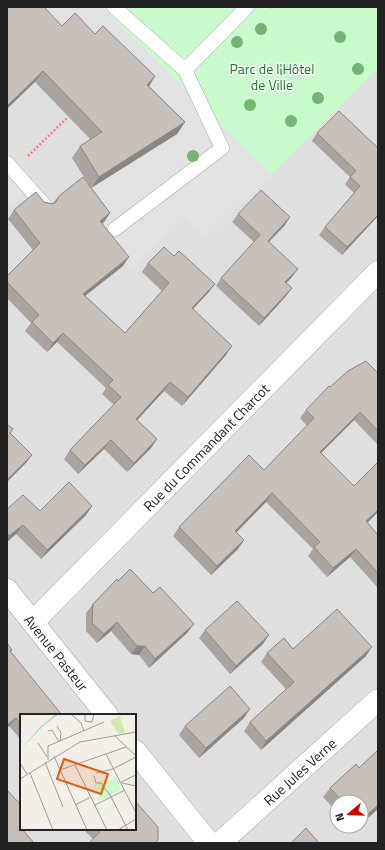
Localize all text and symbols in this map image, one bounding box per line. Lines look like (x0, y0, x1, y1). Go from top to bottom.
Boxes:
park label: Parc de l'Hôtel de Ville (230, 58, 314, 95)
street label: Rue du Commandant Charcot (138, 378, 274, 515)
street label: Avenue Pasteur (20, 610, 94, 695)
inset map (20, 714, 136, 830)
street label: Rue Jules Verne (258, 733, 340, 810)
north arrow (329, 794, 369, 834)
text: N (331, 811, 348, 823)

